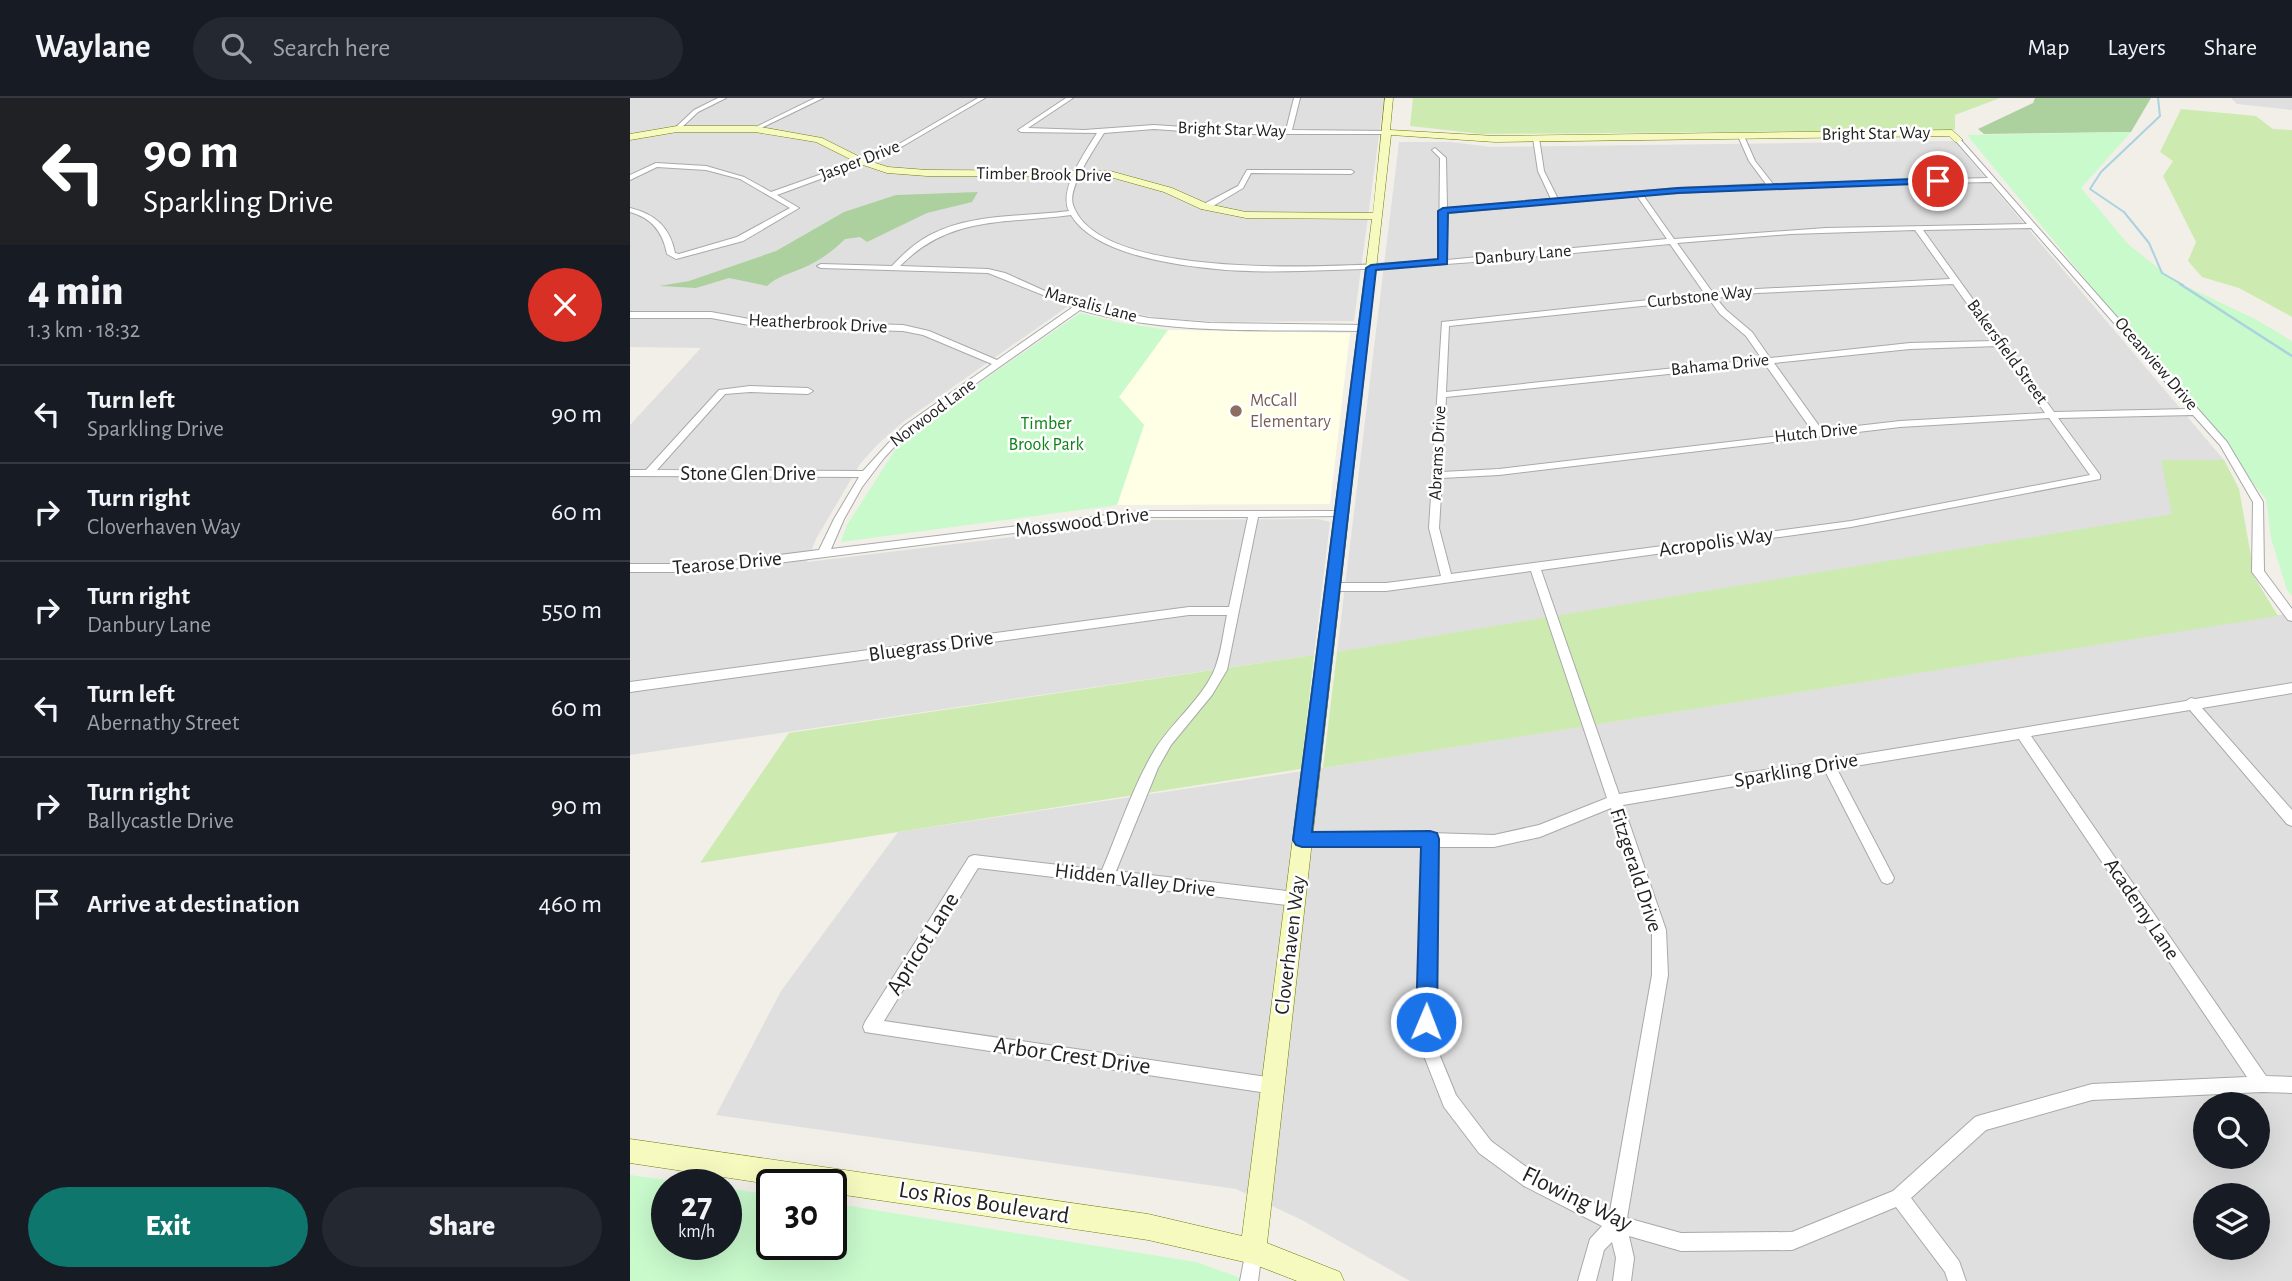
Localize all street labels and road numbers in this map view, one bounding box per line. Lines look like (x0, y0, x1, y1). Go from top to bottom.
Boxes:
street label: Bright Star Way (1177, 119, 1287, 141)
street label: Bright Star Way (1822, 124, 1931, 144)
street label: Jasper Drive (818, 138, 902, 184)
street label: Timber Brook Drive (976, 165, 1112, 185)
street label: Danbury Lane (1474, 242, 1572, 268)
street label: Curbstone Way (1647, 283, 1754, 311)
street label: Marsalis Lane (1043, 284, 1139, 326)
street label: Bakersfield Street (1963, 297, 2051, 408)
street label: Heatherbrook Drive (748, 311, 888, 337)
street label: Oceanview Drive (2111, 314, 2201, 414)
street label: Bahama Drive (1670, 351, 1770, 379)
street label: Norwood Lane (887, 375, 979, 451)
street label: Abrams Drive (1427, 405, 1449, 501)
street label: Hutch Drive (1774, 420, 1858, 446)
street label: Stone Glen Drive (680, 463, 816, 484)
street label: Mosswood Drive (1014, 503, 1150, 541)
street label: Acropolis Way (1657, 524, 1775, 560)
street label: Tearose Drive (671, 548, 783, 578)
street label: Bluegrass Drive (867, 627, 995, 665)
street label: Sparkling Drive (1733, 749, 1859, 791)
street label: Fitzgerald Drive (1606, 805, 1666, 935)
street label: Academy Lane (2100, 854, 2184, 964)
street label: Hidden Valley Drive (1053, 860, 1217, 900)
street label: Cloverhaven Way (1271, 874, 1309, 1016)
street label: Apricot Lane (882, 889, 964, 999)
street label: Arbor Crest Drive (992, 1033, 1152, 1079)
street label: Flowing Way (1518, 1162, 1636, 1236)
street label: Los Rios Boulevard (897, 1178, 1071, 1228)

